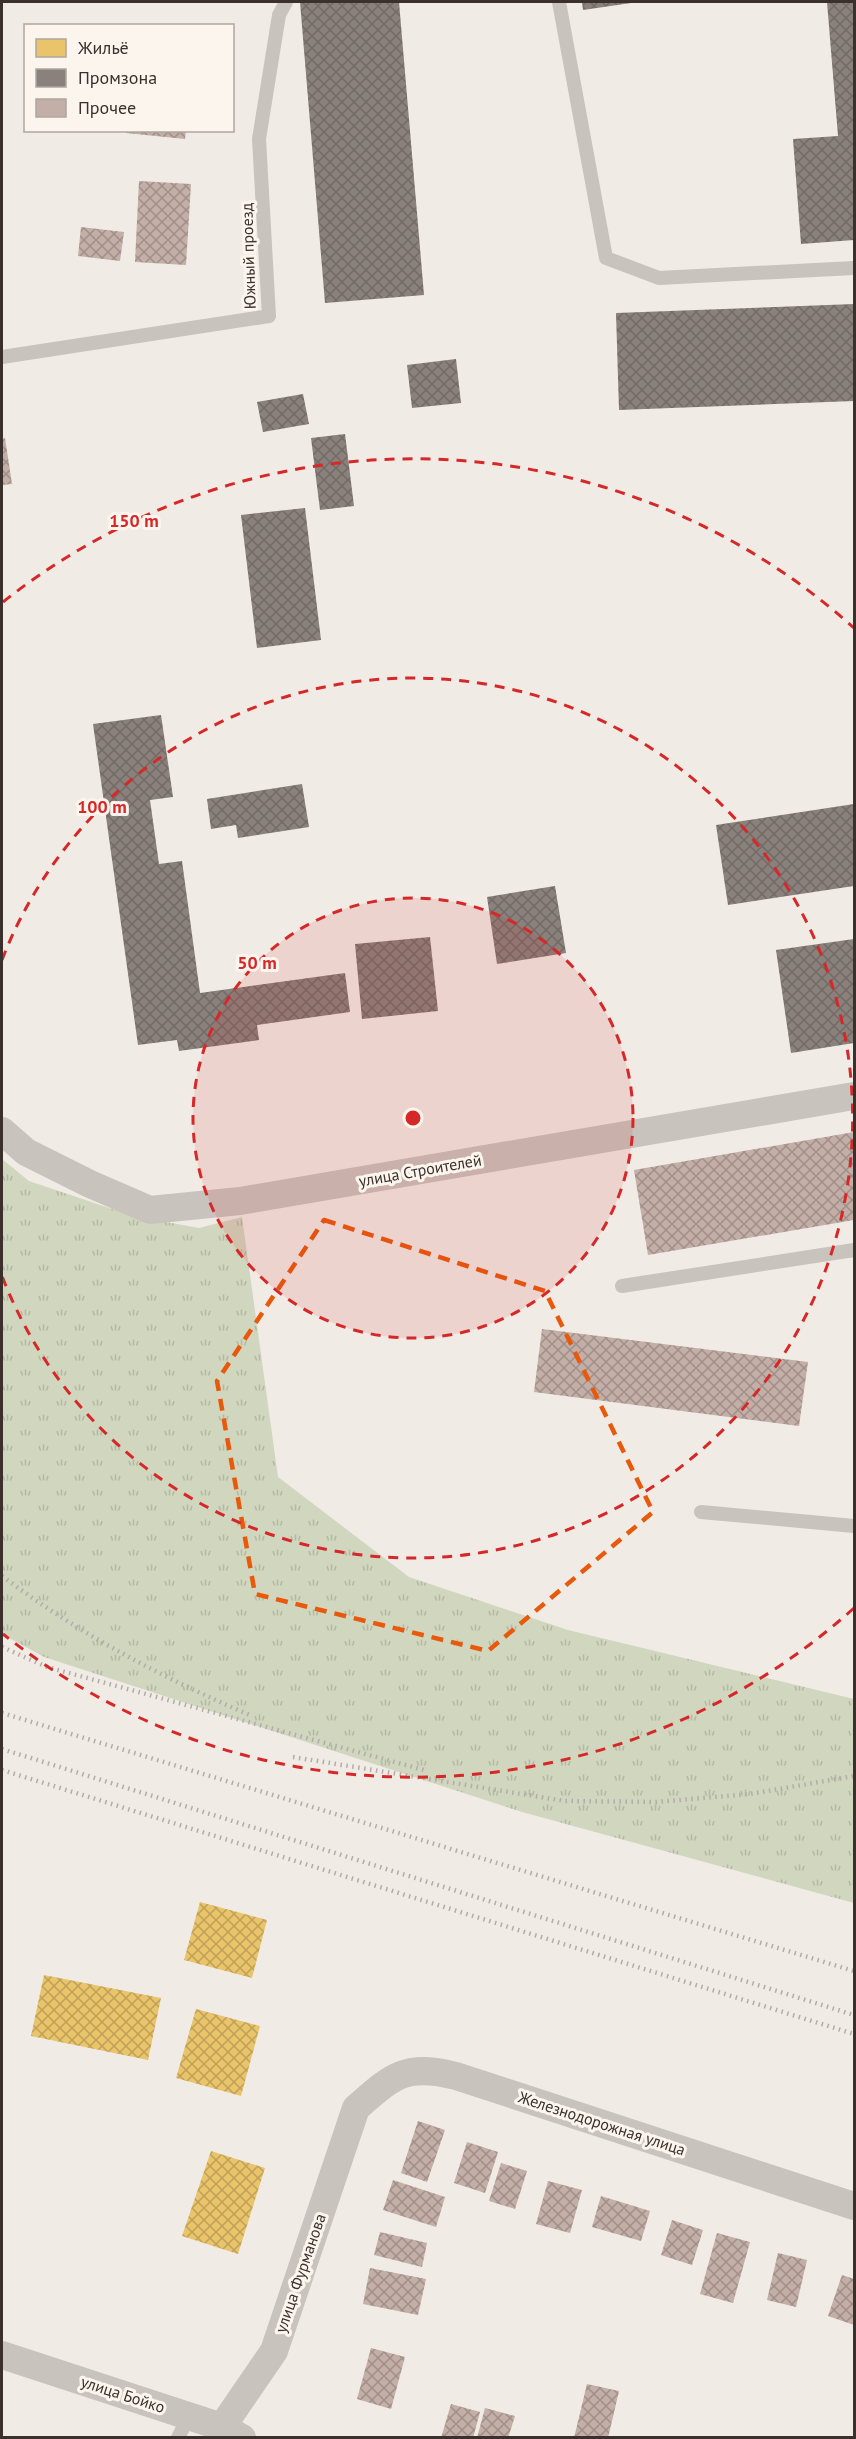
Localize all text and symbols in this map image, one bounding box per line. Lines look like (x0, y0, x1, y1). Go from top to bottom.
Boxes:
legend (24, 24, 234, 132)
text: Жильё (77, 36, 129, 59)
text: Промзона (78, 66, 157, 89)
text: Прочее (78, 96, 136, 119)
street label: Южный проезд (236, 202, 260, 310)
text: 150 m (109, 509, 159, 532)
text: 100 m (77, 795, 127, 818)
text: 50 m (237, 951, 277, 974)
centre of rings (403, 1108, 423, 1128)
street label: улица Строителей (357, 1149, 483, 1191)
street label: Железнодорожная улица (515, 2086, 688, 2159)
street label: улица Фурманова (270, 2211, 330, 2335)
street label: улица Бойко (78, 2371, 168, 2417)

